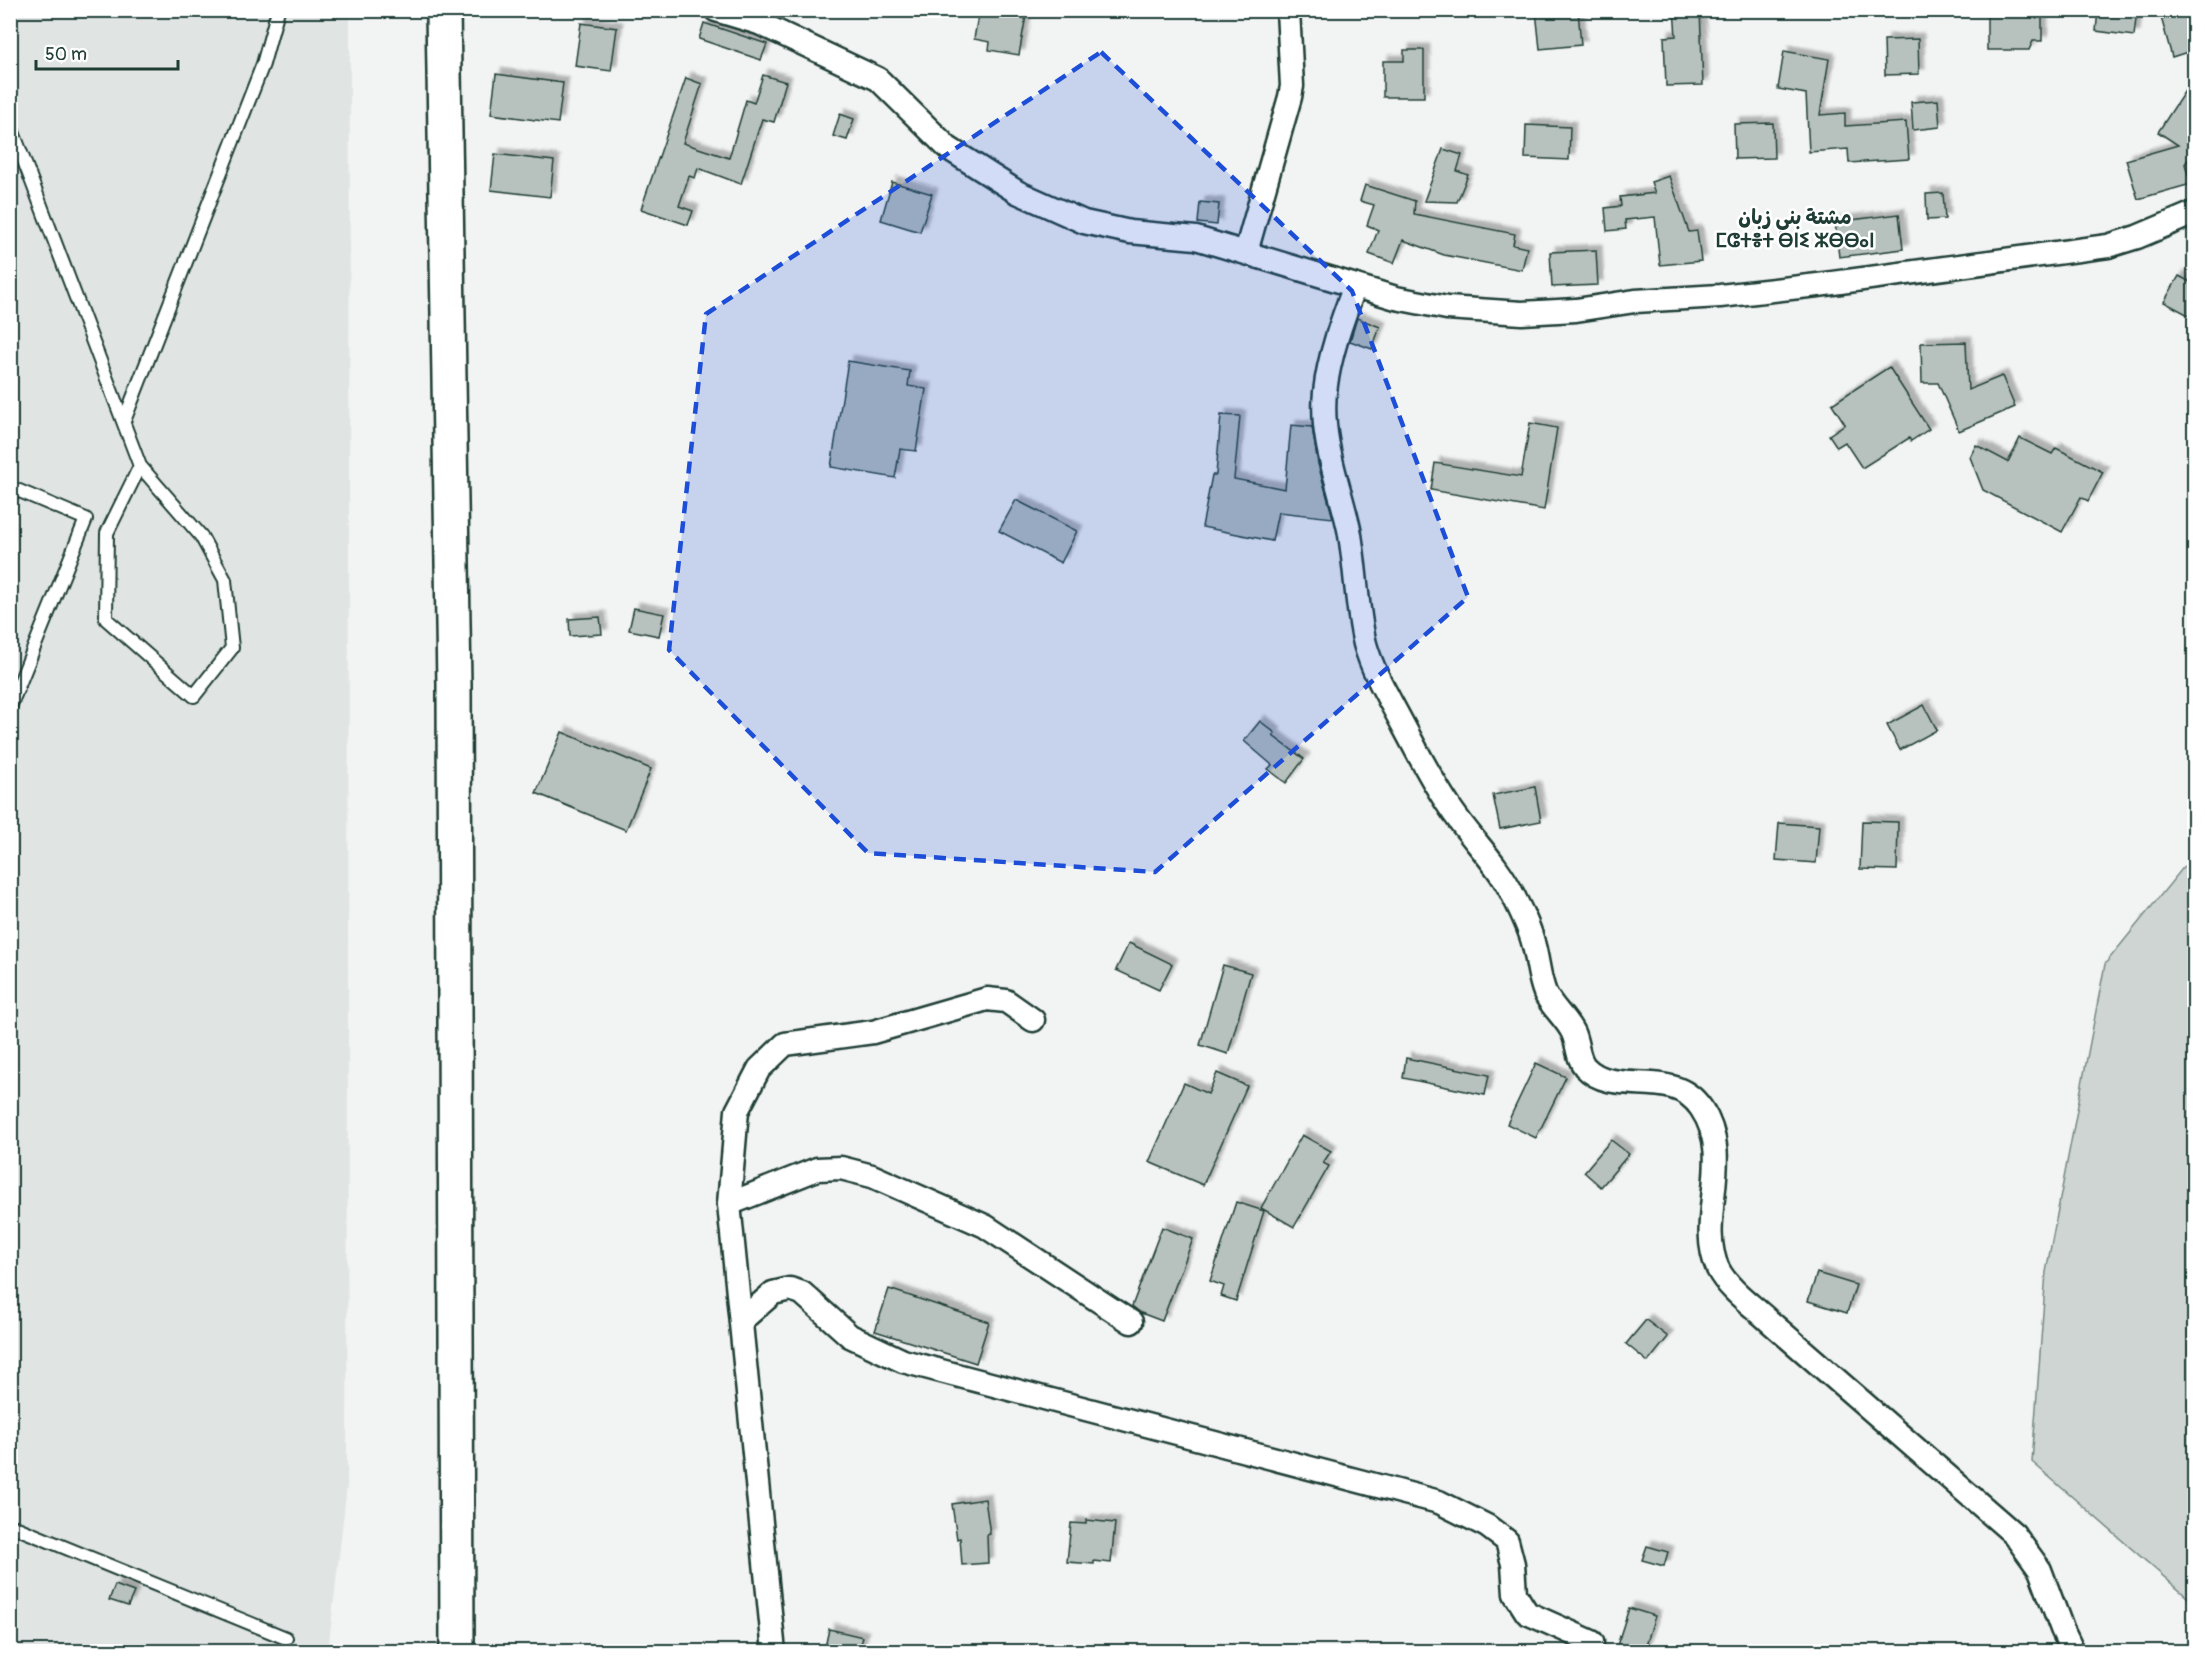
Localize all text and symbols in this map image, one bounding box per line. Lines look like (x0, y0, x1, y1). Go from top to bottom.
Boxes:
scale bar (36, 33, 178, 71)
text: 50 m (45, 43, 87, 66)
district label: مشتة بني زبان ⵎⵛⵜⴻⵜ ⴱⵏⵉ ⵣⴱⴱⴰⵏ (1715, 205, 1875, 253)

